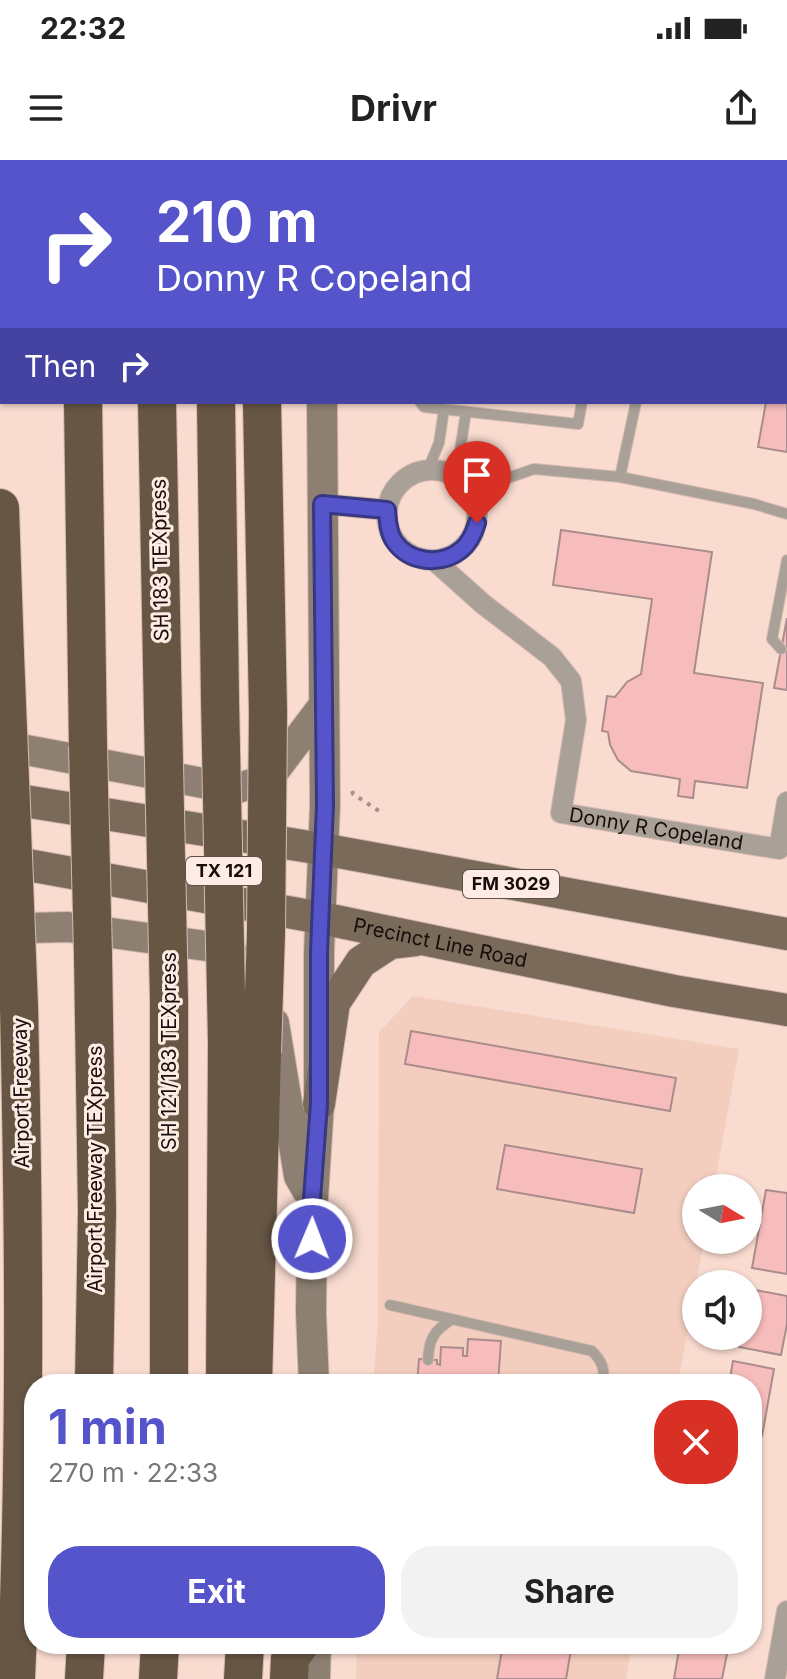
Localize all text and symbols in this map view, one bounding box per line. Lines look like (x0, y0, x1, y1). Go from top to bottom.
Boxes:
text: 22:32 (40, 10, 126, 46)
icon: menu (24, 86, 68, 130)
text: Drivr (350, 86, 437, 130)
icon: share (719, 86, 763, 130)
text: 210 m (156, 188, 318, 256)
icon: right (24, 192, 128, 296)
text: Donny R Copeland (156, 256, 472, 300)
icon: right (112, 344, 156, 388)
text: Then (24, 348, 96, 384)
pin (443, 441, 511, 523)
icon: arrive (455, 453, 499, 497)
street label: SH 183 TEXpress (147, 478, 173, 642)
street label: Donny R Copeland (567, 803, 745, 855)
road number: TX 121 (186, 857, 262, 885)
road number: FM 3029 (463, 870, 559, 898)
street label: Precinct Line Road (351, 913, 529, 972)
street label: SH 121/183 TEXpress (157, 952, 181, 1150)
street label: Airport Freeway (8, 1017, 34, 1169)
street label: Airport Freeway TEXpress (83, 1045, 107, 1293)
north arrow (682, 1174, 762, 1254)
map controls (682, 1174, 762, 1350)
position arrow (270, 1197, 354, 1281)
button: sound (682, 1270, 762, 1350)
text: 1 min (48, 1397, 167, 1456)
button: close (654, 1400, 738, 1484)
text: 270 m · 22:33 (48, 1457, 218, 1488)
button: Exit (48, 1546, 385, 1638)
button: Share (401, 1546, 738, 1638)

